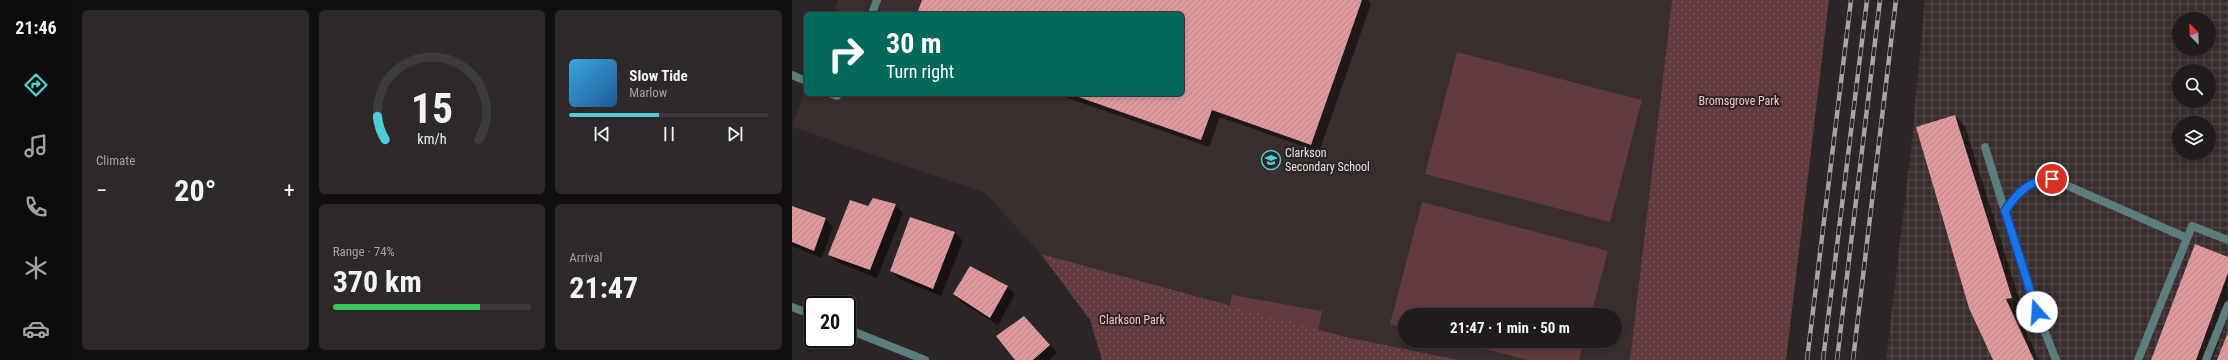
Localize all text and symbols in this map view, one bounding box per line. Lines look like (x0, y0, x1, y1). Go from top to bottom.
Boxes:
north arrow (2172, 12, 2216, 56)
map controls (2172, 12, 2216, 160)
text: 21:46 (15, 17, 57, 38)
text: 30 m (886, 27, 942, 60)
icon: right (820, 28, 872, 80)
text: Turn right (886, 61, 954, 82)
button: search (2172, 64, 2216, 108)
text: Slow Tide (629, 67, 688, 85)
icon: directions (22, 71, 50, 99)
text: 15 (411, 84, 453, 133)
text: Marlow (629, 85, 667, 100)
park label: Bromsgrove Park (1699, 94, 1780, 108)
button: layers (2172, 116, 2216, 160)
icon: previous (591, 123, 613, 145)
icon: pause (658, 123, 680, 145)
icon: next (724, 123, 746, 145)
text: km/h (417, 131, 447, 147)
icon: music (22, 132, 50, 160)
place label: Clarkson Secondary School (1285, 146, 1370, 174)
school or university icon: Clarkson Secondary School (1260, 149, 1282, 171)
text: Climate (96, 153, 135, 168)
pin (2035, 162, 2069, 196)
icon: arrive (2041, 168, 2063, 190)
text: 20° (174, 173, 216, 208)
text: − (96, 178, 107, 203)
text: + (284, 178, 295, 203)
icon: phone (22, 193, 50, 221)
text: Range · 74% (333, 244, 395, 259)
text: Arrival (569, 250, 602, 265)
icon: climate (22, 254, 50, 282)
text: 370 km (333, 264, 422, 299)
text: 21:47 (569, 270, 638, 305)
position arrow (2016, 291, 2058, 333)
speed limit sign: 20 (804, 296, 856, 348)
park label: Clarkson Park (1099, 313, 1166, 327)
icon: car (22, 315, 50, 343)
text: 21:47 · 1 min · 50 m (1450, 319, 1570, 337)

